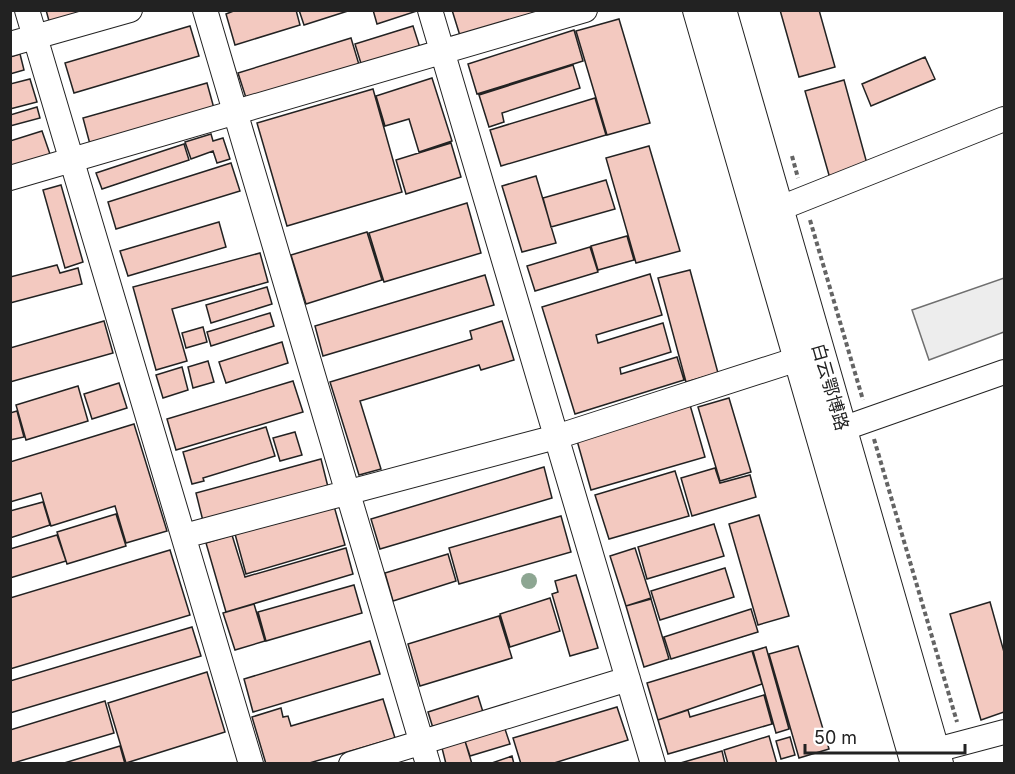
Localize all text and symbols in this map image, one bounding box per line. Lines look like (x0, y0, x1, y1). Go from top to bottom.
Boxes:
street label: 白云鄂博路 (808, 341, 853, 433)
scale bar (805, 717, 966, 755)
text: 50 m (814, 727, 857, 748)

